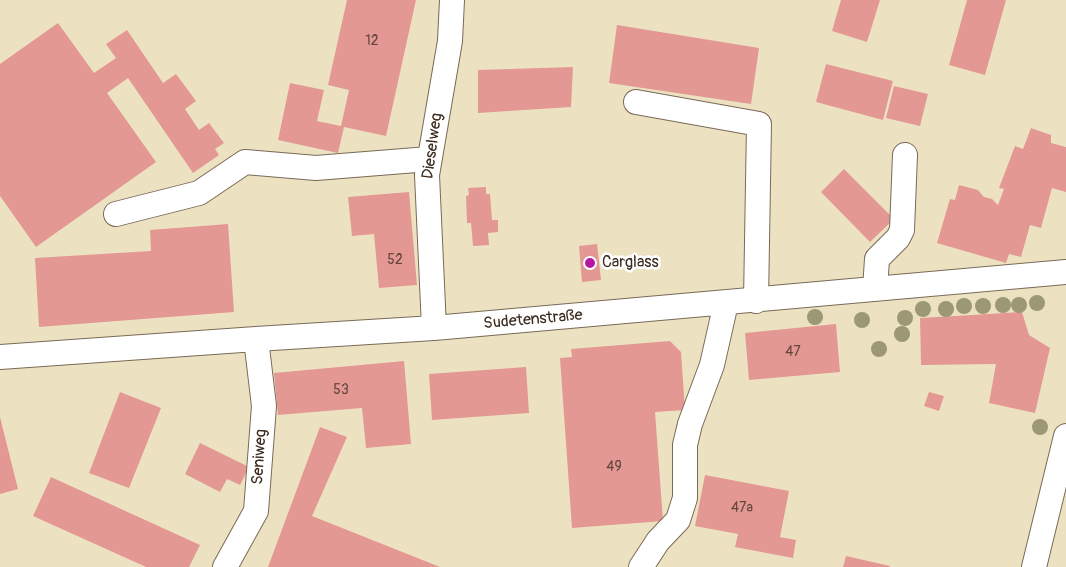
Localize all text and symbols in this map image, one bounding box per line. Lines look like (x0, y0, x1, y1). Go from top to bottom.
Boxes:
house number: 12 (365, 33, 379, 49)
street label: Dieselweg (419, 112, 447, 180)
house number: 52 (387, 252, 403, 268)
place label: Carglass (602, 253, 659, 273)
marker: Carglass (583, 256, 597, 270)
street label: Sudetenstraße (483, 306, 583, 334)
house number: 47 (785, 344, 801, 360)
house number: 53 (333, 382, 349, 398)
street label: Seniweg (248, 429, 272, 485)
house number: 49 (606, 459, 622, 475)
house number: 47a (731, 500, 753, 516)

